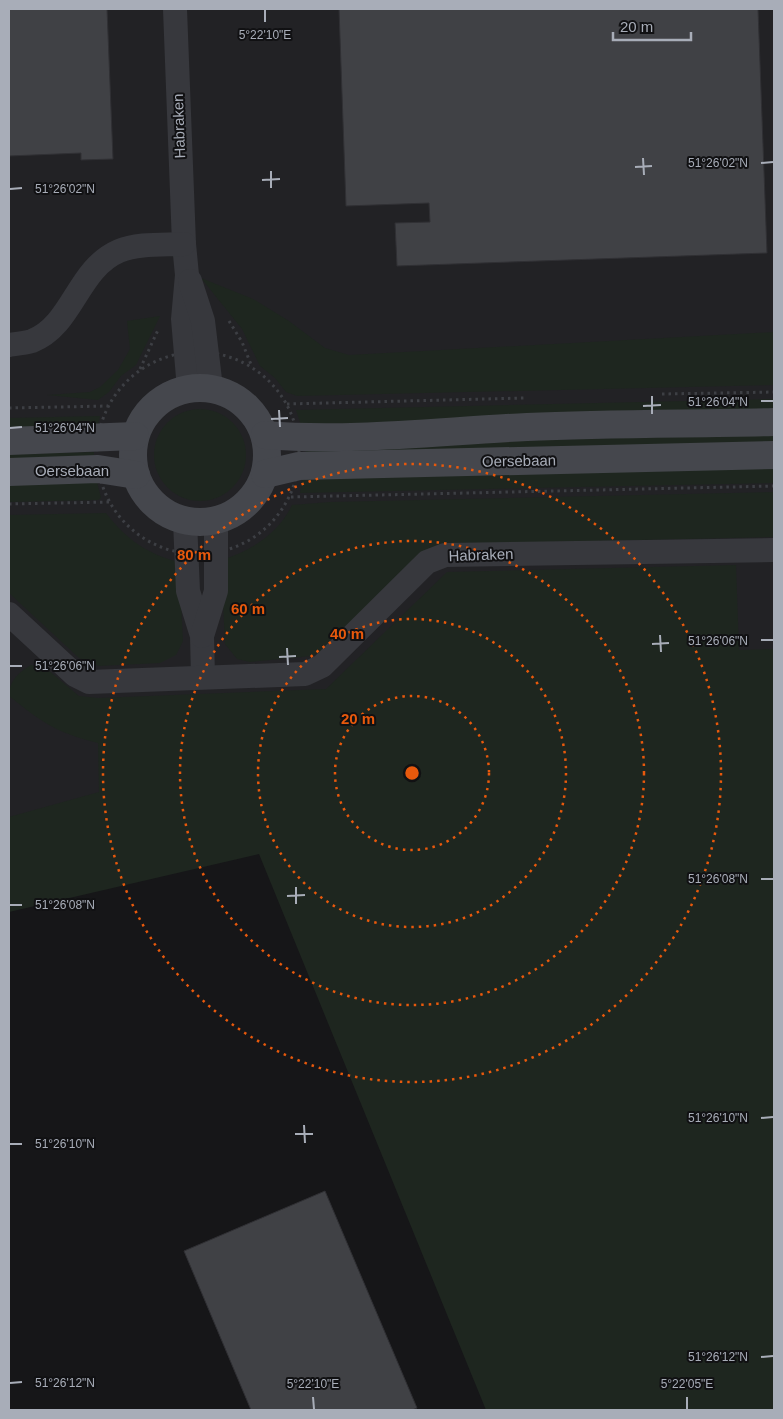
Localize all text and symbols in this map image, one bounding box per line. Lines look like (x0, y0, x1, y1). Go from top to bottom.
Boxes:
scale bar (613, 10, 690, 42)
text: 20 m (620, 18, 653, 35)
text: 5°22'10"E (239, 28, 291, 42)
street label: Habraken (169, 93, 188, 159)
text: 51°26'02"N (688, 156, 748, 170)
text: 51°26'02"N (35, 182, 95, 196)
text: 51°26'04"N (688, 395, 748, 409)
text: 51°26'04"N (35, 421, 95, 435)
street label: Oersebaan (482, 451, 556, 470)
street label: Oersebaan (35, 462, 109, 479)
street label: Habraken (448, 545, 514, 564)
text: 80 m (177, 546, 211, 563)
text: 60 m (231, 600, 265, 617)
text: 40 m (330, 625, 364, 642)
text: 51°26'06"N (688, 634, 748, 648)
text: 51°26'06"N (35, 659, 95, 673)
text: 20 m (341, 710, 375, 727)
centre of rings (403, 764, 421, 782)
text: 51°26'08"N (688, 872, 748, 886)
text: 51°26'08"N (35, 898, 95, 912)
text: 51°26'10"N (688, 1111, 748, 1125)
text: 51°26'10"N (35, 1137, 95, 1151)
text: 51°26'12"N (688, 1350, 748, 1364)
text: 51°26'12"N (35, 1376, 95, 1390)
text: 5°22'10"E (287, 1377, 339, 1391)
text: 5°22'05"E (661, 1377, 713, 1391)

